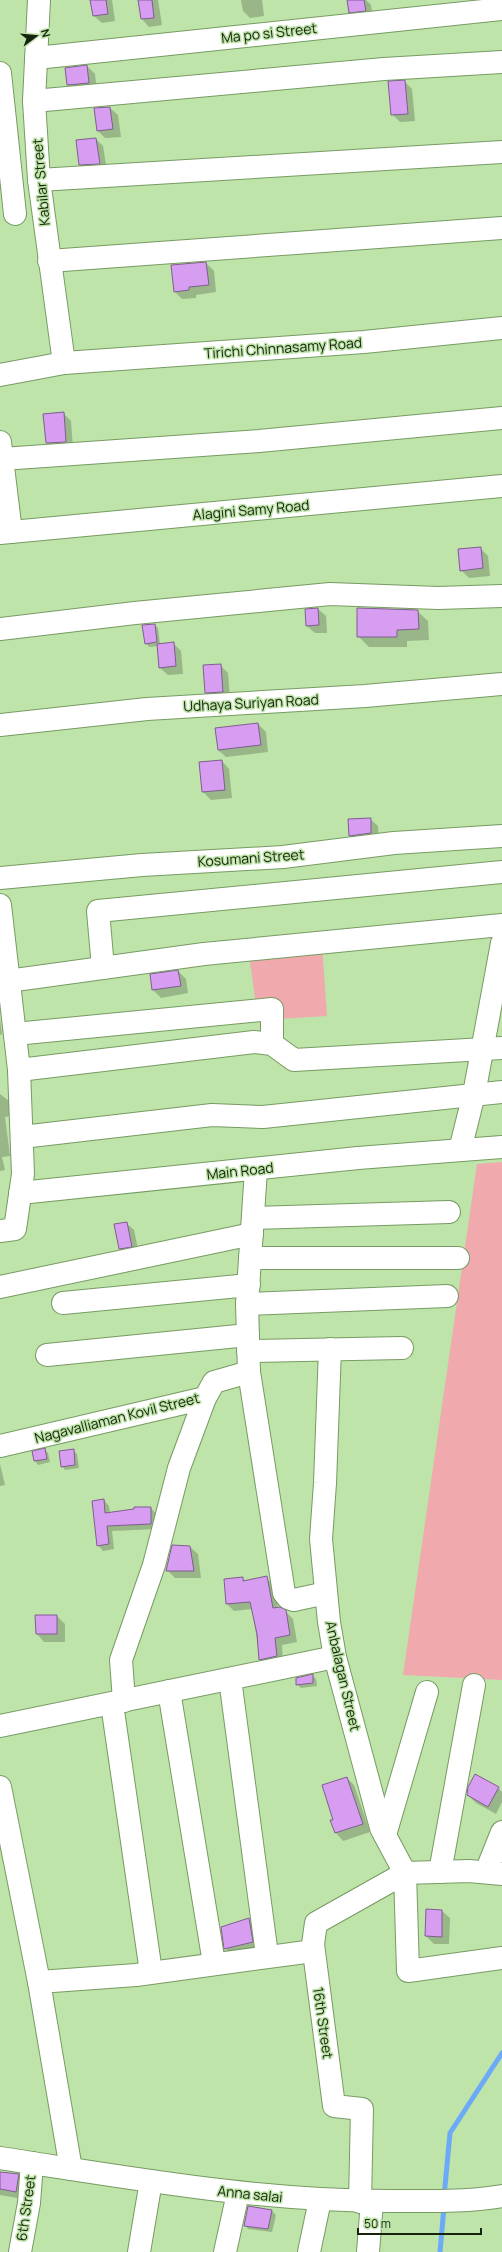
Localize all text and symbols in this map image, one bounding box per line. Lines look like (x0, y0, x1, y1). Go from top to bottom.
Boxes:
north arrow (16, 16, 56, 56)
street label: Ma po si Street (220, 18, 318, 47)
text: N (38, 27, 54, 39)
street label: Kabilar Street (27, 137, 54, 227)
street label: Tirichi Chinnasamy Road (203, 333, 363, 362)
street label: Alagini Samy Road (192, 495, 310, 524)
street label: Udhaya Suriyan Road (183, 689, 319, 716)
street label: Kosumani Street (197, 844, 305, 871)
street label: Main Road (206, 1158, 274, 1183)
street label: Nagavalliaman Kovil Street (32, 1388, 202, 1447)
street label: Anbalagan Street (322, 1619, 365, 1733)
street label: 16th Street (309, 1986, 338, 2060)
street label: 6th Street (11, 2173, 40, 2242)
street label: Anna salai (216, 2181, 284, 2206)
scale bar (358, 2210, 481, 2236)
text: 50 m (364, 2215, 391, 2232)

